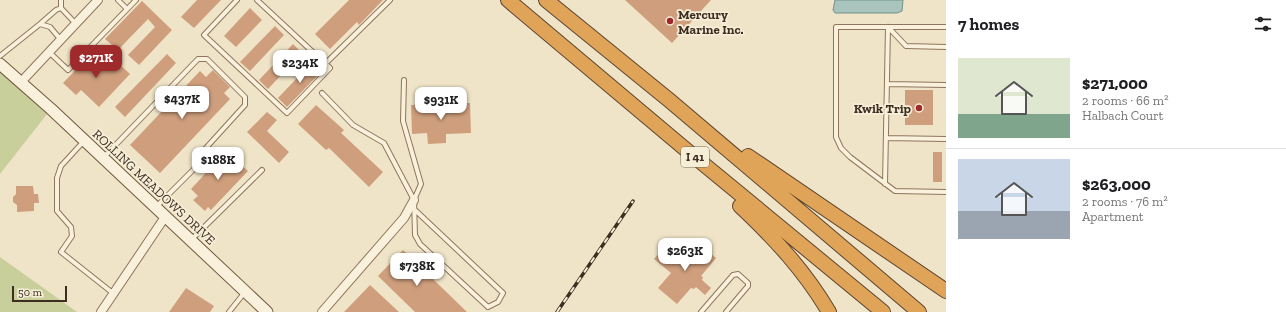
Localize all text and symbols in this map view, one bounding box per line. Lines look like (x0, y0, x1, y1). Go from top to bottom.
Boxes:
place label: Mercury Marine Inc. (678, 7, 744, 37)
icon: filters (1252, 13, 1274, 35)
text: 7 homes (958, 14, 1019, 34)
marker: Mercury Marine Inc. (665, 16, 675, 26)
pin: $271K (68, 45, 124, 79)
text: $271K (79, 50, 113, 65)
pin: $234K (272, 50, 328, 84)
text: $234K (282, 55, 318, 70)
text: $271,000 (1082, 73, 1148, 93)
icon: home (990, 74, 1038, 122)
pin: $437K (154, 86, 210, 120)
pin: $931K (413, 87, 469, 121)
text: $437K (164, 91, 200, 106)
text: $931K (424, 92, 458, 107)
text: 2 rooms · 66 m² (1082, 93, 1169, 108)
place label: Kwik Trip (854, 101, 912, 116)
marker: Kwik Trip (914, 103, 924, 113)
text: Halbach Court (1082, 108, 1163, 123)
street label: ROLLING MEADOWS DRIVE (90, 126, 219, 248)
pin: $188K (190, 147, 246, 181)
road number: I 41 (681, 147, 709, 167)
text: $188K (201, 152, 235, 167)
text: $263,000 (1082, 174, 1151, 194)
icon: home (990, 175, 1038, 223)
text: 2 rooms · 76 m² (1082, 194, 1168, 209)
text: Apartment (1082, 209, 1144, 224)
pin: $263K (657, 238, 713, 272)
text: $263K (667, 243, 703, 258)
pin: $738K (389, 253, 445, 287)
text: $738K (399, 258, 435, 273)
scale bar (12, 284, 67, 303)
text: 50 m (18, 286, 42, 299)

